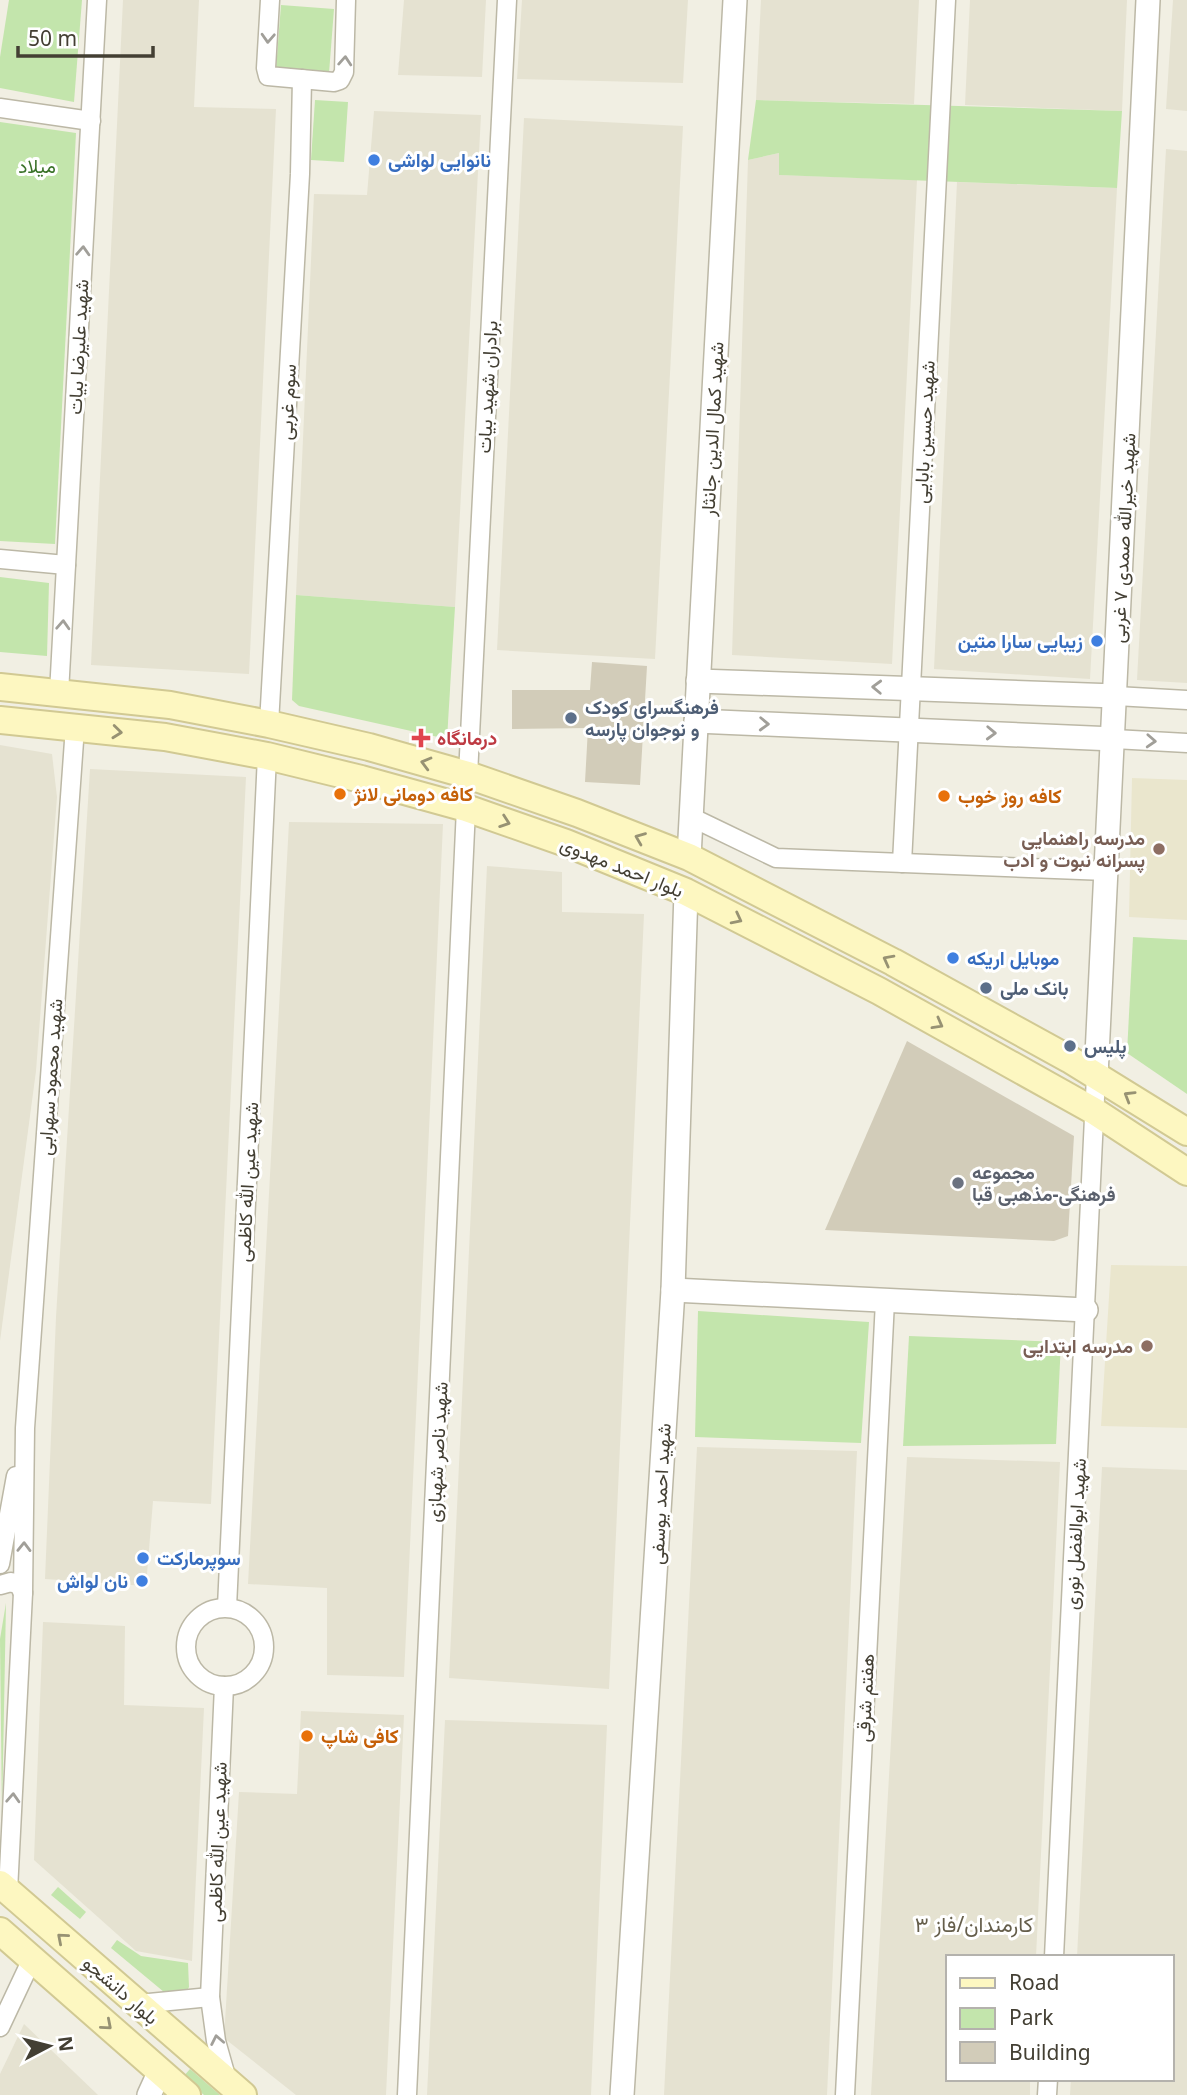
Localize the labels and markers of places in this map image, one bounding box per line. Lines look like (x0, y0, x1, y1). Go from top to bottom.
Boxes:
place label: نانوایی لواشی (388, 147, 491, 173)
marker: نانوایی لواشی (366, 152, 382, 168)
place label: زیبایی سارا متین (958, 628, 1083, 654)
marker: زیبایی سارا متین (1089, 633, 1105, 649)
place label: فرهنگسرای کودک و نوجوان پارسه (585, 694, 719, 743)
marker: فرهنگسرای کودک و نوجوان پارسه (563, 710, 579, 726)
place label: درمانگاه (437, 725, 497, 751)
marker: درمانگاه (411, 728, 431, 748)
place label: کافه دومانی لانژ (353, 781, 473, 807)
place label: کافه روز خوب (958, 783, 1062, 809)
marker: کافه دومانی لانژ (332, 786, 348, 802)
marker: کافه روز خوب (936, 788, 952, 804)
place label: مدرسه راهنمایی پسرانه نبوت و ادب (1003, 825, 1145, 874)
marker: مدرسه راهنمایی پسرانه نبوت و ادب (1151, 841, 1167, 857)
place label: موبایل اریکه (967, 945, 1059, 971)
marker: موبایل اریکه (945, 950, 961, 966)
place label: بانک ملی (1000, 975, 1069, 1001)
marker: بانک ملی (978, 980, 994, 996)
place label: پلیس (1084, 1033, 1127, 1060)
marker: پلیس (1062, 1038, 1078, 1054)
place label: مجموعه فرهنگی-مذهبی قبا (972, 1159, 1116, 1207)
marker: مجموعه فرهنگی-مذهبی قبا (950, 1175, 966, 1191)
place label: مدرسه ابتدایی (1023, 1333, 1133, 1359)
marker: مدرسه ابتدایی (1139, 1338, 1155, 1354)
place label: سوپرمارکت (157, 1545, 241, 1572)
marker: سوپرمارکت (135, 1550, 151, 1566)
place label: نان لواش (57, 1568, 128, 1594)
marker: نان لواش (134, 1573, 150, 1589)
place label: کافی شاپ (321, 1723, 399, 1750)
marker: کافی شاپ (299, 1728, 315, 1744)

